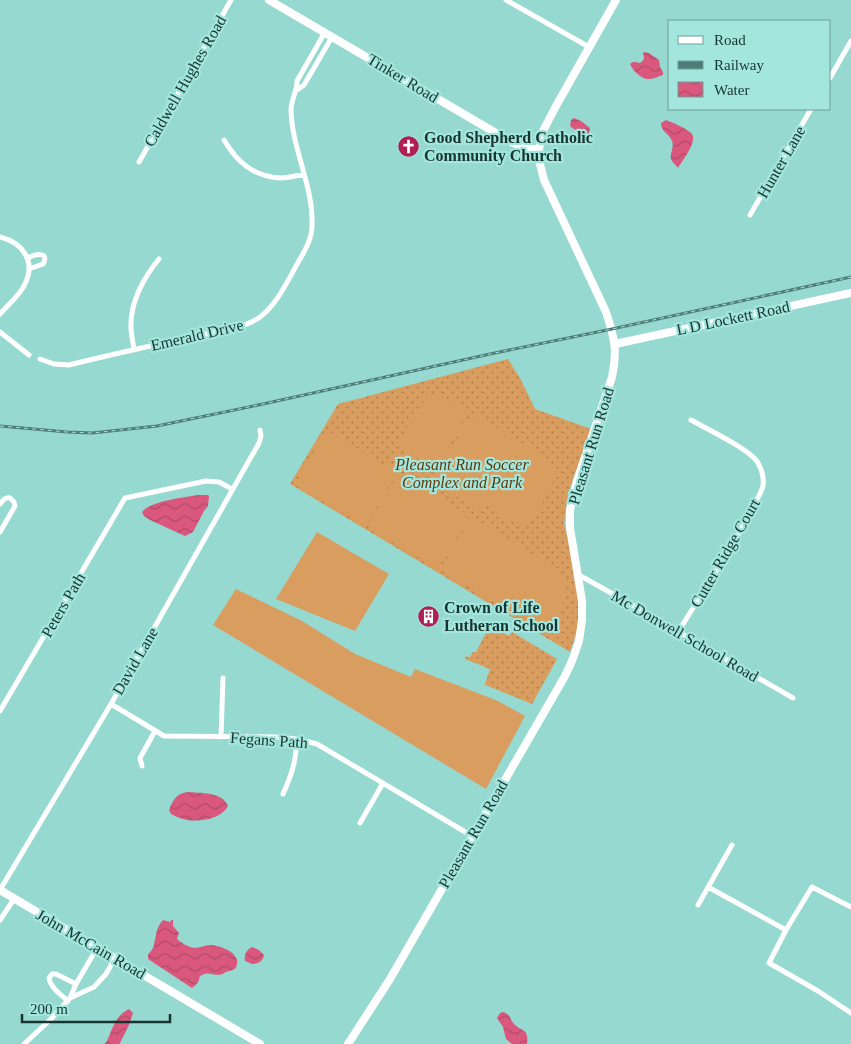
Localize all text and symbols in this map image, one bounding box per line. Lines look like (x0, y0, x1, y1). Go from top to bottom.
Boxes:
street label: Caldwell Hughes Road (141, 12, 230, 150)
legend (668, 20, 831, 110)
text: Road (714, 32, 746, 48)
street label: Tinker Road (364, 50, 442, 106)
text: Railway (714, 57, 764, 73)
text: Water (714, 82, 749, 98)
street label: Hunter Lane (754, 123, 808, 201)
place label: Good Shepherd Catholic Community Church (424, 129, 593, 165)
church icon: Good Shepherd Catholic Community Church (396, 134, 420, 158)
street label: L D Lockett Road (675, 298, 791, 338)
street label: Emerald Drive (149, 316, 245, 354)
street label: Pleasant Run Road (565, 385, 617, 507)
park label: Pleasant Run Soccer Complex and Park (394, 456, 529, 492)
street label: Cutter Ridge Court (687, 495, 764, 611)
street label: Peters Path (38, 570, 88, 640)
street label: Mc Donwell School Road (609, 587, 761, 685)
place label: Crown of Life Lutheran School (444, 599, 559, 634)
building icon: Crown of Life Lutheran School (416, 604, 440, 628)
street label: David Lane (109, 624, 161, 698)
street label: Fegans Path (230, 729, 308, 752)
street label: Pleasant Run Road (435, 777, 511, 891)
street label: John McCain Road (33, 906, 149, 982)
scale bar (22, 992, 170, 1024)
text: 200 m (30, 1001, 68, 1017)

